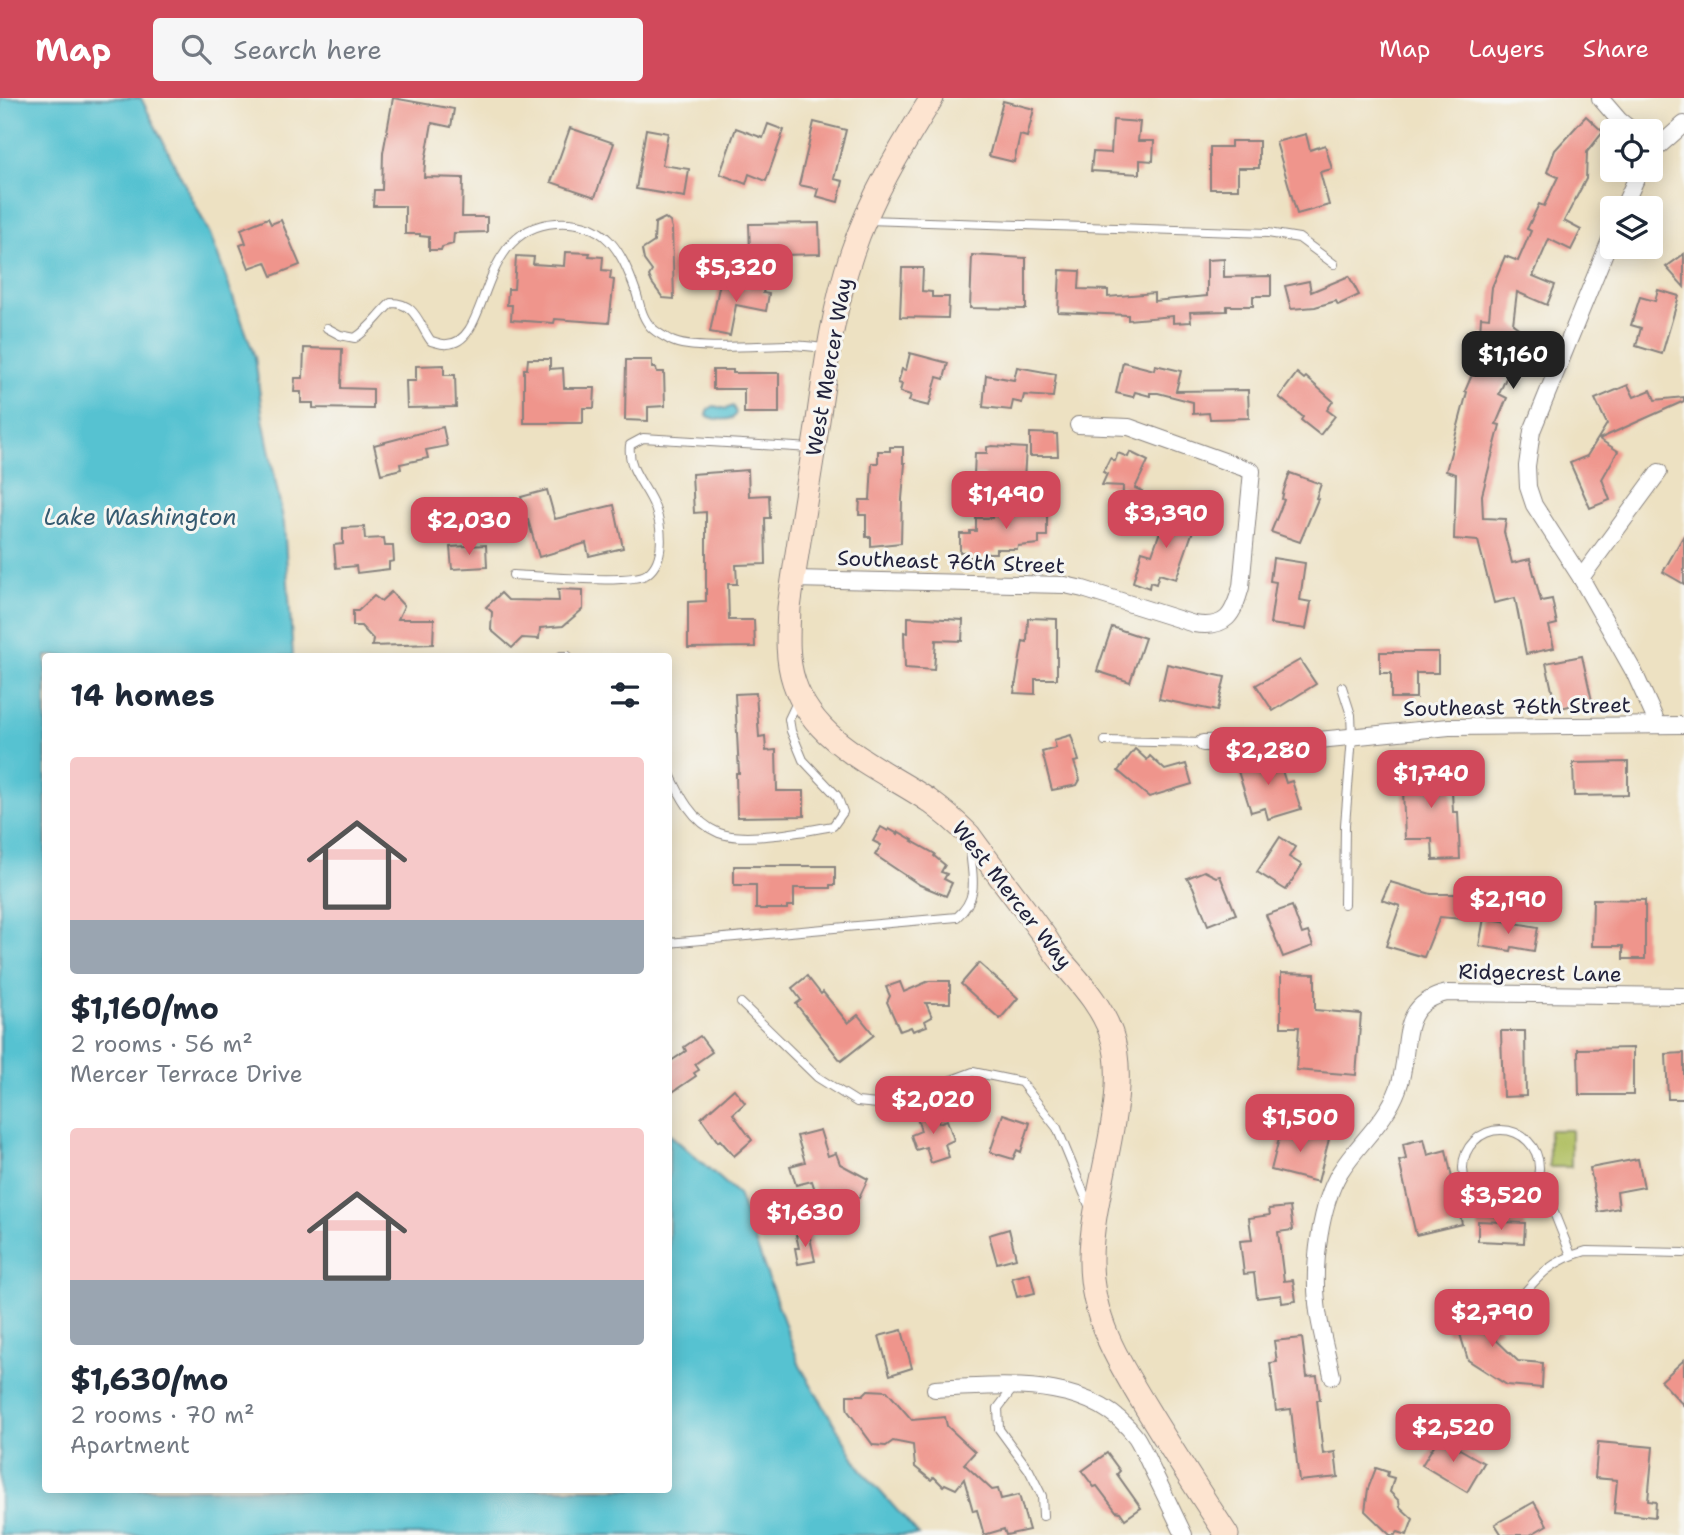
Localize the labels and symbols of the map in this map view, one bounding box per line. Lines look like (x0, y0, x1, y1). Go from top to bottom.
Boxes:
pin: $5,320 (679, 244, 793, 304)
street label: West Mercer Way (800, 276, 858, 458)
pin: $1,160 (1456, 331, 1570, 391)
pin: $1,490 (949, 472, 1063, 531)
pin: $3,390 (1109, 490, 1223, 550)
pin: $2,030 (412, 498, 526, 557)
water label: Lake Washington (43, 502, 237, 532)
street label: Southeast 76th Street (837, 544, 1065, 580)
street label: Southeast 76th Street (1403, 691, 1631, 723)
pin: $2,280 (1211, 728, 1325, 787)
pin: $1,740 (1374, 750, 1488, 810)
street label: West Mercer Way (945, 815, 1079, 975)
pin: $2,190 (1451, 876, 1565, 936)
street label: Ridgecrest Lane (1458, 958, 1622, 988)
pin: $2,020 (876, 1076, 990, 1136)
pin: $1,500 (1243, 1094, 1357, 1154)
pin: $3,520 (1444, 1172, 1558, 1232)
pin: $1,630 (748, 1190, 862, 1249)
pin: $2,790 (1435, 1290, 1549, 1349)
pin: $2,520 (1396, 1404, 1510, 1464)

